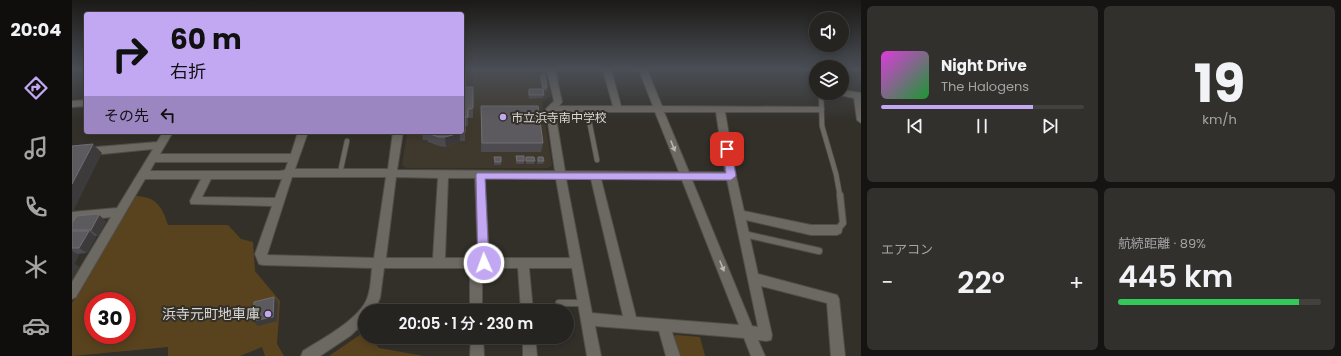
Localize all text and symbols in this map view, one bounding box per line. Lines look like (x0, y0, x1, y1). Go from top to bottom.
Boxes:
map controls (809, 12, 849, 100)
button: sound (809, 12, 849, 52)
text: 20:04 (10, 17, 62, 42)
text: 60 m (170, 20, 242, 59)
icon: right (104, 28, 156, 80)
text: 19 (1194, 47, 1245, 120)
text: Night Drive (941, 55, 1027, 76)
text: 右折 (170, 59, 206, 84)
button: layers (809, 60, 849, 100)
icon: directions (22, 74, 50, 102)
text: The Halogens (941, 77, 1029, 96)
icon: left (157, 104, 179, 126)
text: その先 (104, 105, 149, 126)
place label: 市立浜寺南中学校 (511, 109, 607, 126)
text: km/h (1202, 110, 1237, 129)
marker: 市立浜寺南中学校 (498, 112, 508, 122)
icon: previous (904, 115, 926, 137)
icon: pause (971, 115, 993, 137)
icon: next (1039, 115, 1061, 137)
pin (710, 132, 744, 166)
icon: music (22, 134, 50, 162)
icon: arrive (716, 138, 738, 160)
one-way arrow (670, 141, 676, 153)
icon: phone (22, 193, 50, 221)
text: 航続距離 · 89% (1118, 234, 1206, 253)
text: エアコン (881, 240, 933, 259)
position arrow (463, 242, 505, 284)
icon: climate (22, 253, 50, 281)
text: 445 km (1118, 255, 1233, 298)
one-way arrow (719, 261, 725, 272)
text: 22° (957, 261, 1005, 304)
text: − (881, 267, 893, 298)
text: + (1069, 267, 1084, 298)
speed limit sign: 30 (84, 292, 136, 344)
place label: 浜寺元町地車庫 (162, 304, 260, 324)
marker: 浜寺元町地車庫 (263, 309, 273, 319)
icon: car (22, 312, 50, 340)
text: 20:05 · 1 分 · 230 m (399, 313, 533, 334)

